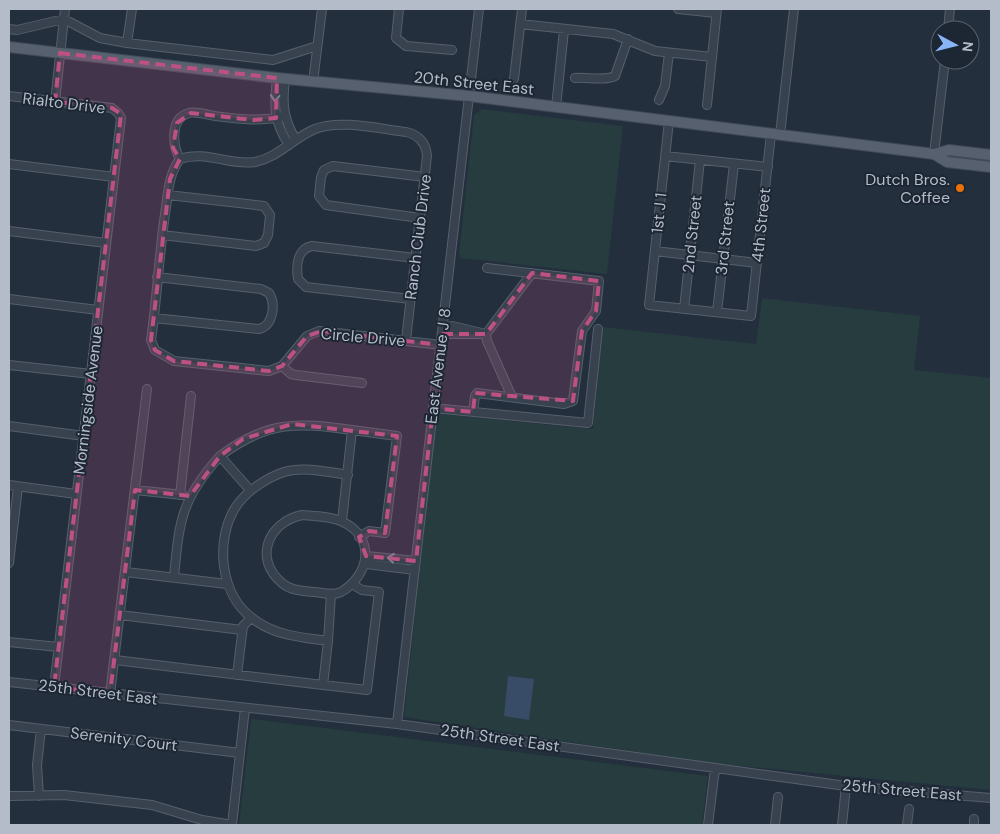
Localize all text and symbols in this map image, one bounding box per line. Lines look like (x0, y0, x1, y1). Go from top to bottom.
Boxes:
north arrow (930, 20, 980, 70)
text: N (958, 40, 977, 53)
street label: 20th Street East (413, 66, 535, 100)
street label: Rialto Drive (21, 88, 107, 118)
one-way arrow (270, 94, 281, 102)
place label: Dutch Bros. Coffee (865, 169, 950, 208)
street label: Ranch Club Drive (400, 173, 436, 301)
marker: Dutch Bros. Coffee (954, 182, 966, 194)
street label: 4th Street (747, 187, 775, 263)
street label: 1st J 1 (646, 192, 672, 234)
street label: 2nd Street (677, 194, 707, 274)
street label: 3rd Street (711, 200, 739, 276)
street label: East Avenue J 8 (420, 307, 456, 425)
street label: Circle Drive (320, 323, 406, 351)
street label: Morningside Avenue (68, 324, 108, 476)
one-way arrow (387, 553, 395, 564)
street label: 25th Street East (37, 674, 159, 710)
street label: 25th Street East (439, 719, 561, 757)
street label: Serenity Court (69, 722, 179, 756)
street label: 25th Street East (841, 774, 963, 806)

